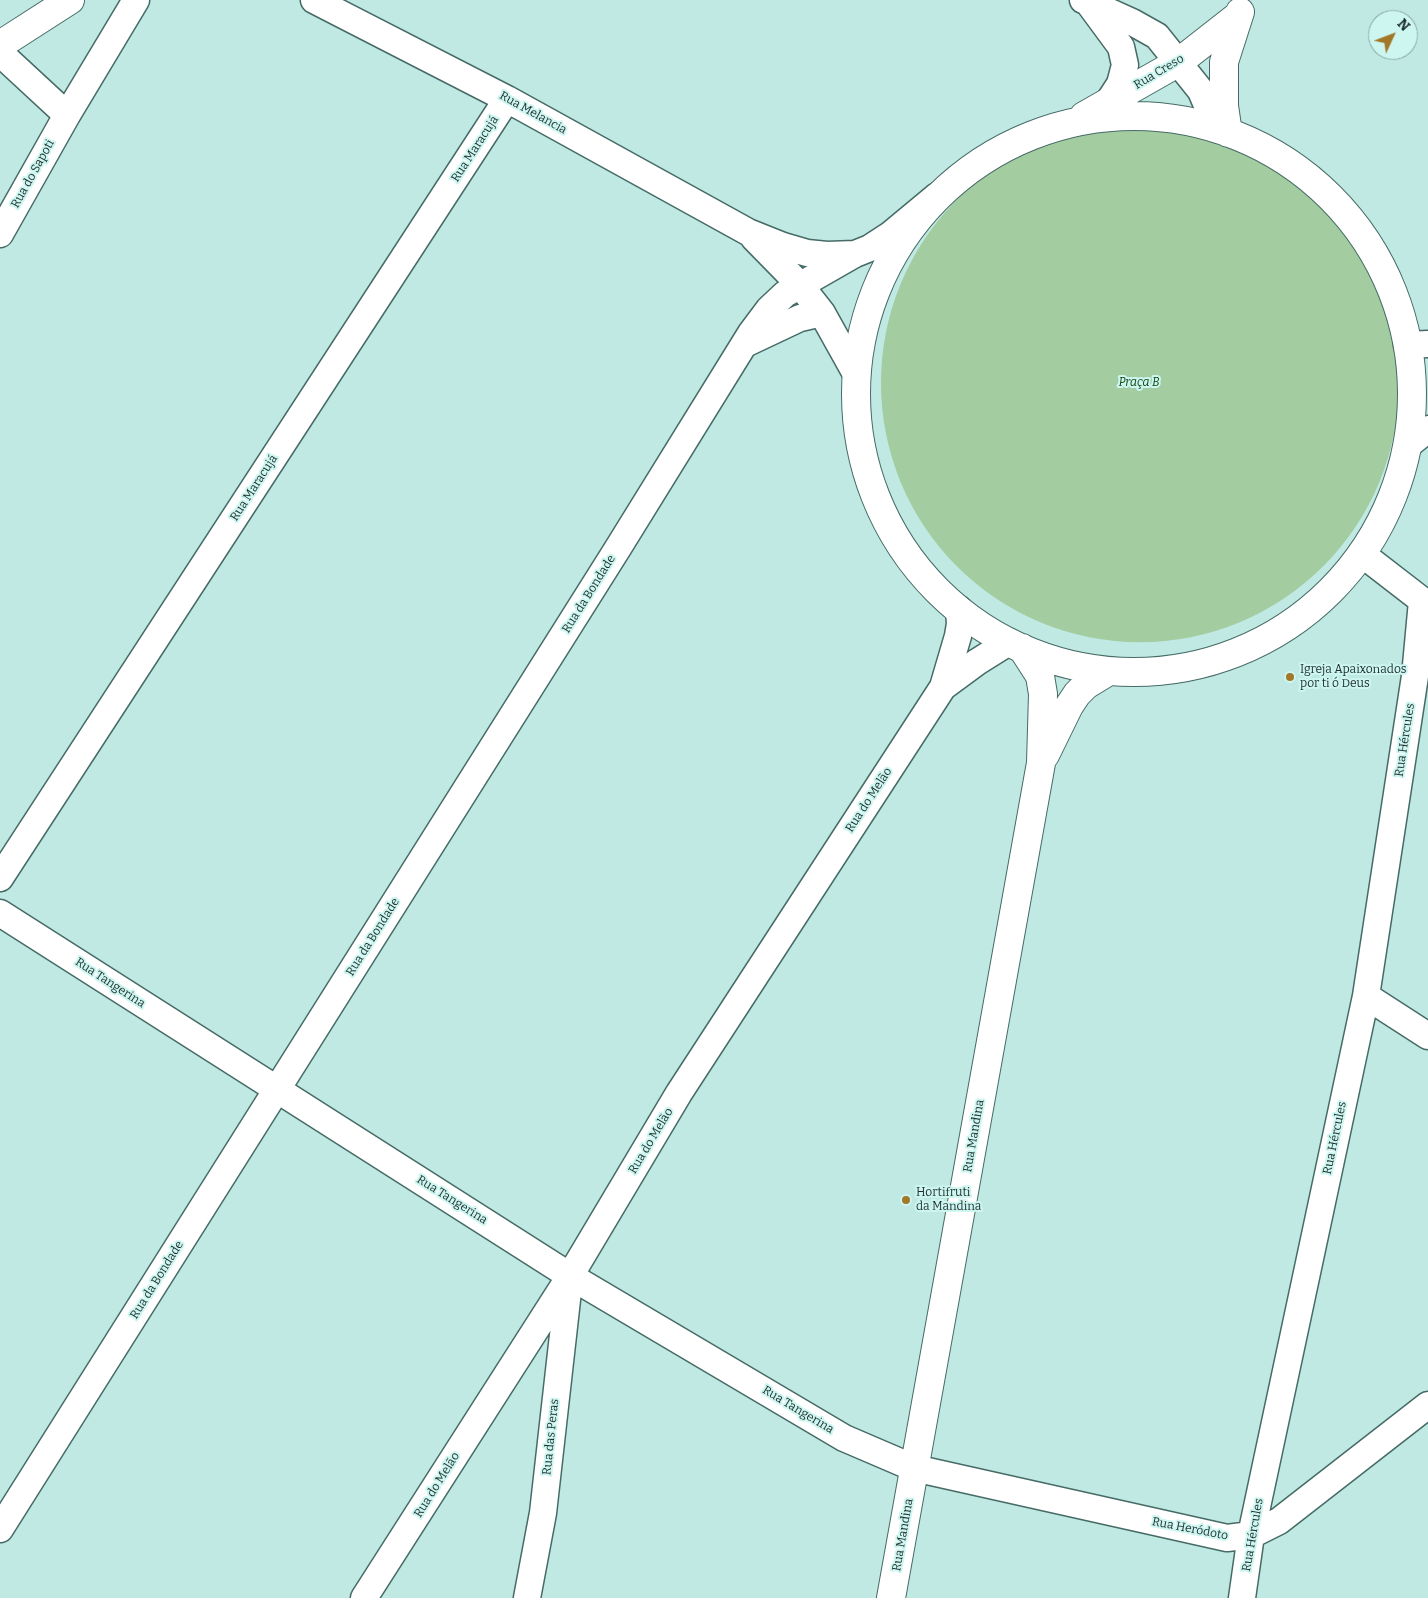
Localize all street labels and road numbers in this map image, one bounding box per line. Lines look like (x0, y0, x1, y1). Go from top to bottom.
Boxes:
street label: Rua Creso (1131, 51, 1187, 93)
street label: Rua Melancia (497, 89, 569, 137)
street label: Rua Maracujá (448, 113, 502, 185)
street label: Rua do Sapoti (8, 137, 58, 211)
street label: Rua Maracujá (227, 452, 281, 524)
street label: Rua da Bondade (559, 552, 619, 636)
street label: Rua Hércules (1392, 702, 1418, 778)
street label: Rua do Melão (843, 765, 895, 835)
street label: Rua da Bondade (343, 895, 403, 979)
street label: Rua Tangerina (72, 955, 148, 1011)
street label: Rua Mandina (961, 1099, 987, 1173)
street label: Rua Hércules (1320, 1100, 1350, 1176)
street label: Rua do Melão (626, 1105, 676, 1177)
street label: Rua Tangerina (414, 1173, 490, 1227)
street label: Rua da Bondade (127, 1238, 187, 1322)
street label: Rua Tangerina (760, 1383, 836, 1437)
street label: Rua das Peras (540, 1398, 562, 1476)
street label: Rua do Melão (411, 1450, 463, 1520)
street label: Rua Hércules (1239, 1497, 1267, 1573)
street label: Rua Mandina (890, 1498, 916, 1572)
street label: Rua Heródoto (1151, 1515, 1229, 1543)

